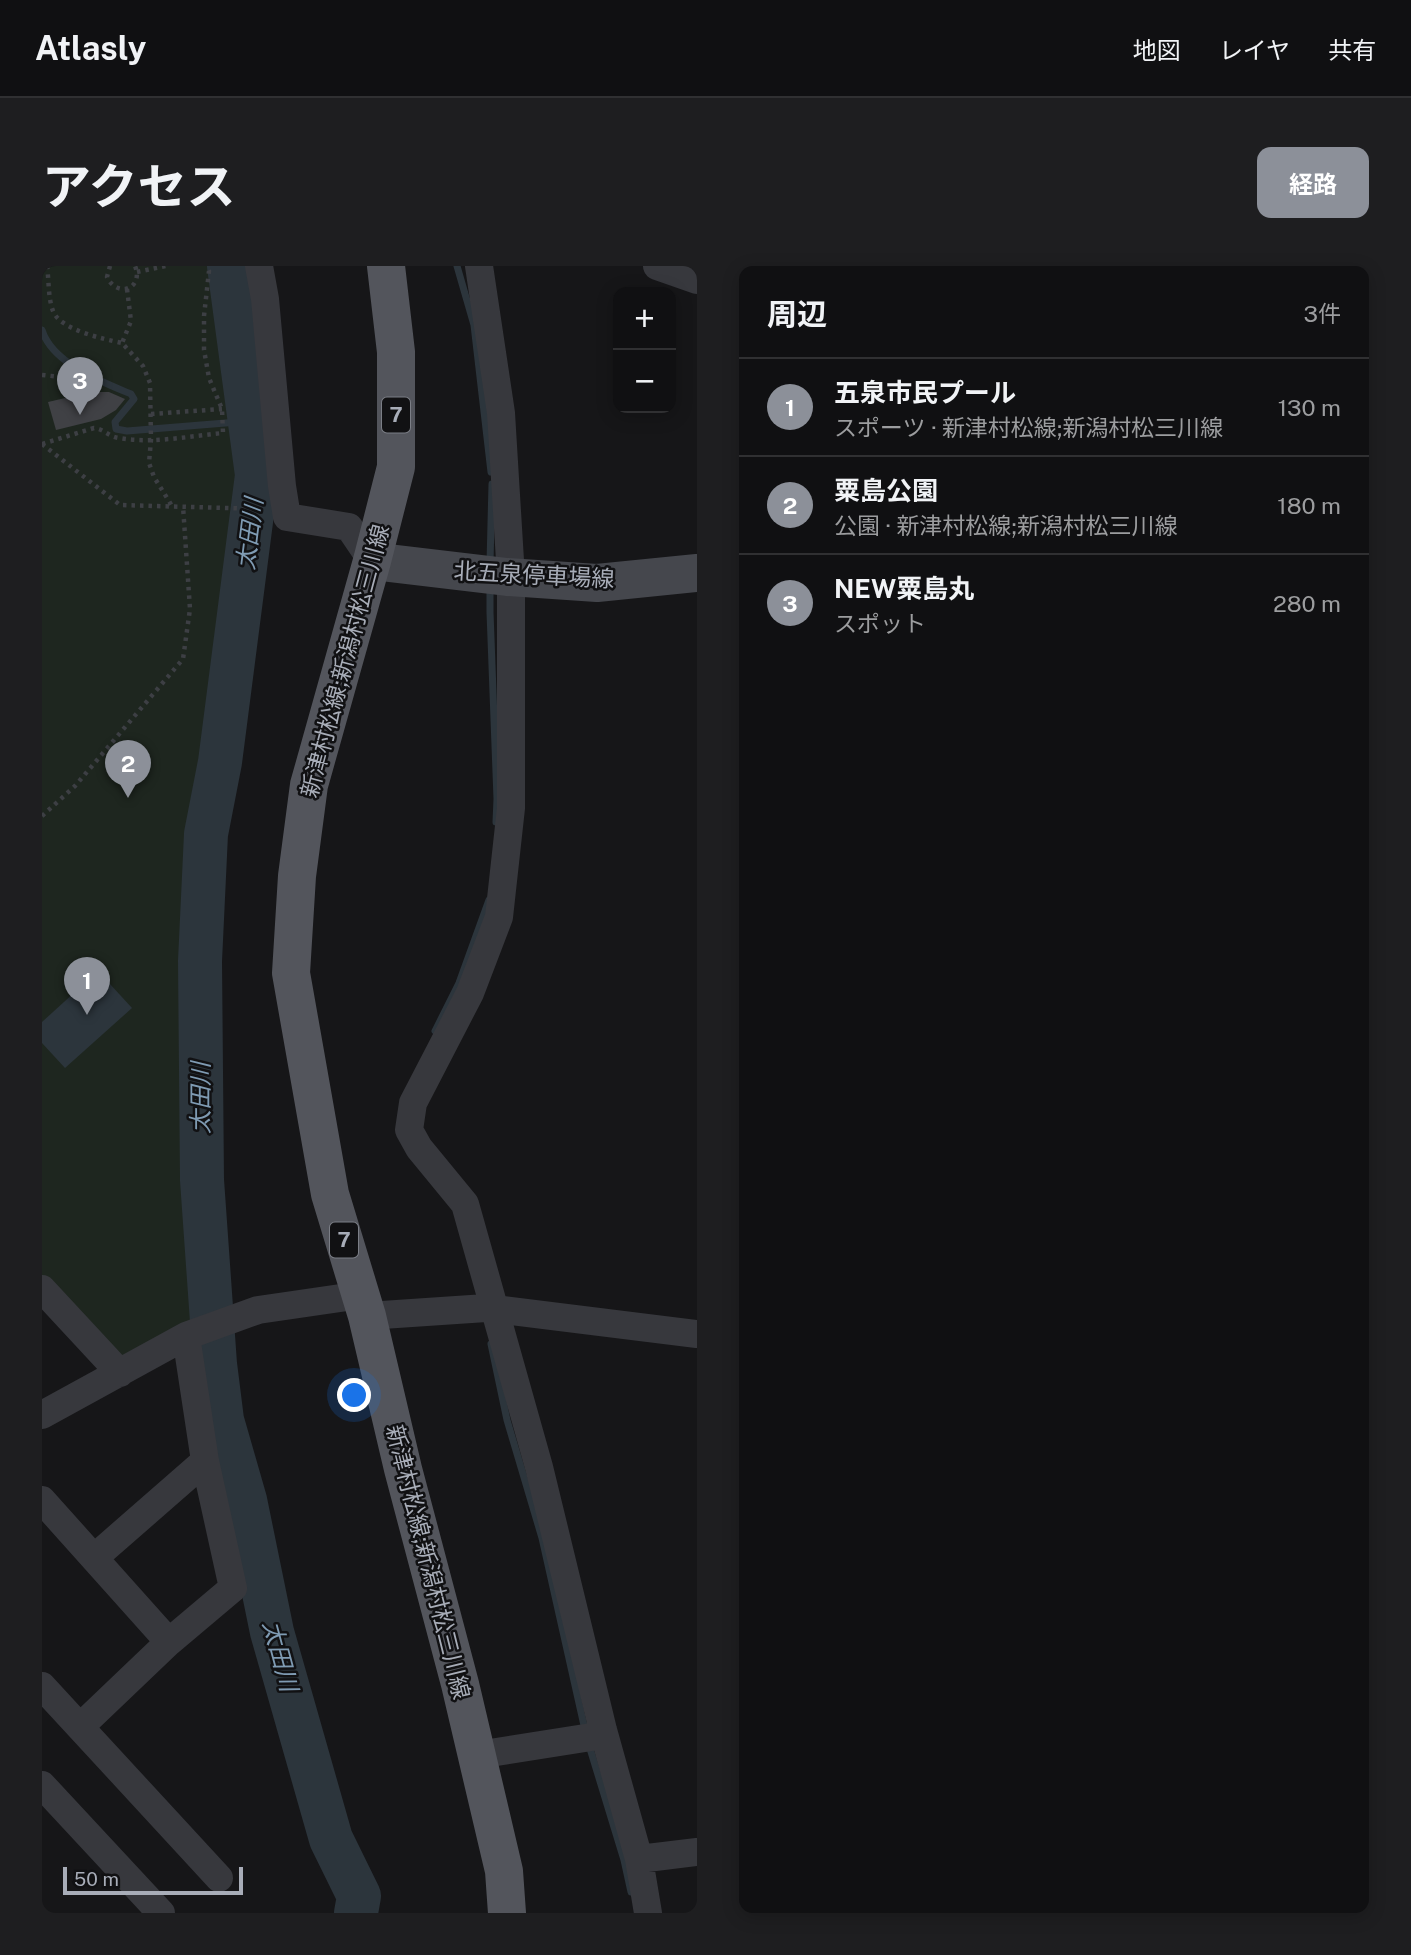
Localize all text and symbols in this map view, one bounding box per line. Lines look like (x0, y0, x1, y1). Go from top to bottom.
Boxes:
text: Atlasly (35, 29, 146, 67)
text: 地図 (1133, 36, 1181, 64)
text: レイヤ (1219, 36, 1290, 64)
text: 共有 (1328, 36, 1376, 64)
button: 経路 (1257, 147, 1369, 218)
text: アクセス (42, 157, 236, 215)
map controls (613, 287, 676, 413)
button: + (613, 287, 676, 350)
text: 周辺 (767, 296, 827, 332)
text: 3件 (1304, 300, 1341, 327)
button: − (613, 350, 676, 413)
pin: 3 (57, 357, 103, 415)
text: 五泉市民プール (834, 377, 1016, 408)
text: 1 (785, 394, 795, 421)
text: 130 m (1278, 394, 1341, 421)
road number: 7 (382, 398, 410, 432)
text: スポーツ · 新津村松線;新潟村松三川線 (834, 414, 1223, 441)
text: 粟島公園 (834, 475, 938, 506)
text: 2 (783, 492, 797, 519)
text: 180 m (1277, 492, 1341, 519)
water label: 太田川 (231, 493, 268, 571)
text: 公園 · 新津村松線;新潟村松三川線 (834, 512, 1178, 539)
street label: 新津村松線;新潟村松三川線 (295, 521, 394, 800)
street label: 北五泉停車場線 (453, 557, 615, 592)
text: NEW粟島丸 (834, 573, 974, 604)
text: 3 (782, 590, 798, 617)
text: 280 m (1273, 590, 1341, 617)
text: スポット (834, 610, 926, 637)
pin: 2 (105, 740, 151, 798)
pin: 1 (64, 957, 110, 1015)
water label: 太田川 (186, 1059, 214, 1134)
road number: 7 (330, 1222, 358, 1258)
your location (337, 1378, 371, 1412)
street label: 新津村松線;新潟村松三川線 (381, 1422, 476, 1702)
water label: 太田川 (258, 1617, 305, 1697)
scale bar (63, 1864, 243, 1896)
text: 50 m (74, 1868, 119, 1890)

